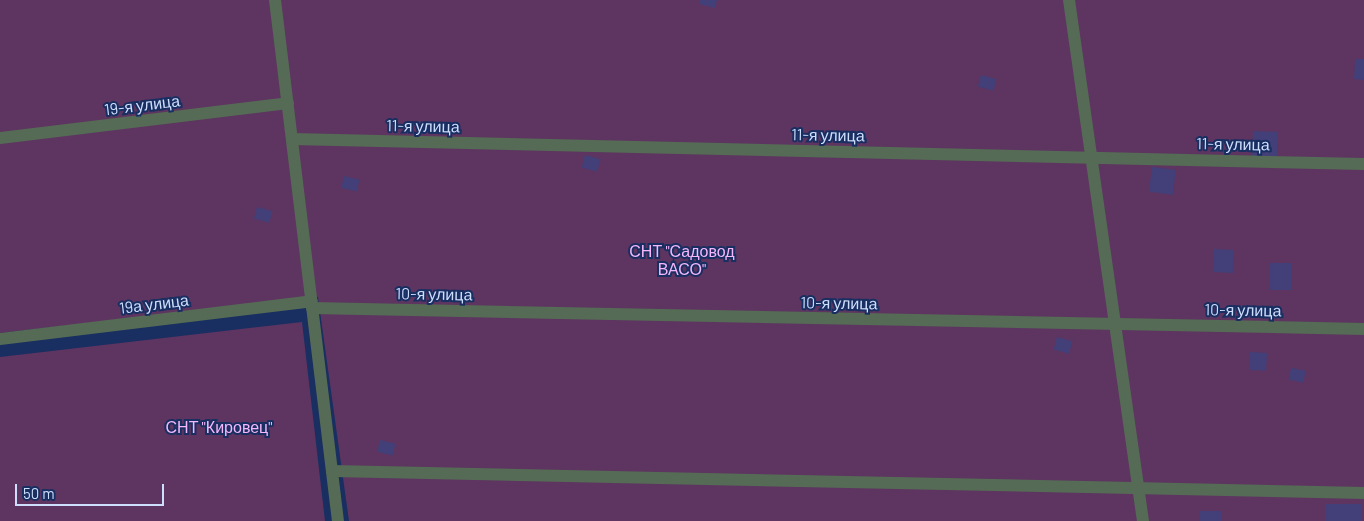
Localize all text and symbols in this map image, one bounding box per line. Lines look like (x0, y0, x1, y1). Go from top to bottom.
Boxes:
street label: 19-я улица (103, 91, 181, 119)
street label: 11-я улица (386, 116, 460, 136)
street label: 11-я улица (791, 125, 865, 145)
street label: 11-я улица (1196, 134, 1270, 154)
park label: СНТ "Садовод ВАСО" (629, 241, 735, 279)
street label: 10-я улица (395, 284, 473, 304)
street label: 19а улица (118, 290, 190, 318)
street label: 10-я улица (800, 293, 878, 313)
street label: 10-я улица (1204, 300, 1282, 320)
park label: СНТ "Кировец" (166, 417, 272, 437)
scale bar (18, 474, 166, 506)
text: 50 m (23, 484, 55, 502)

